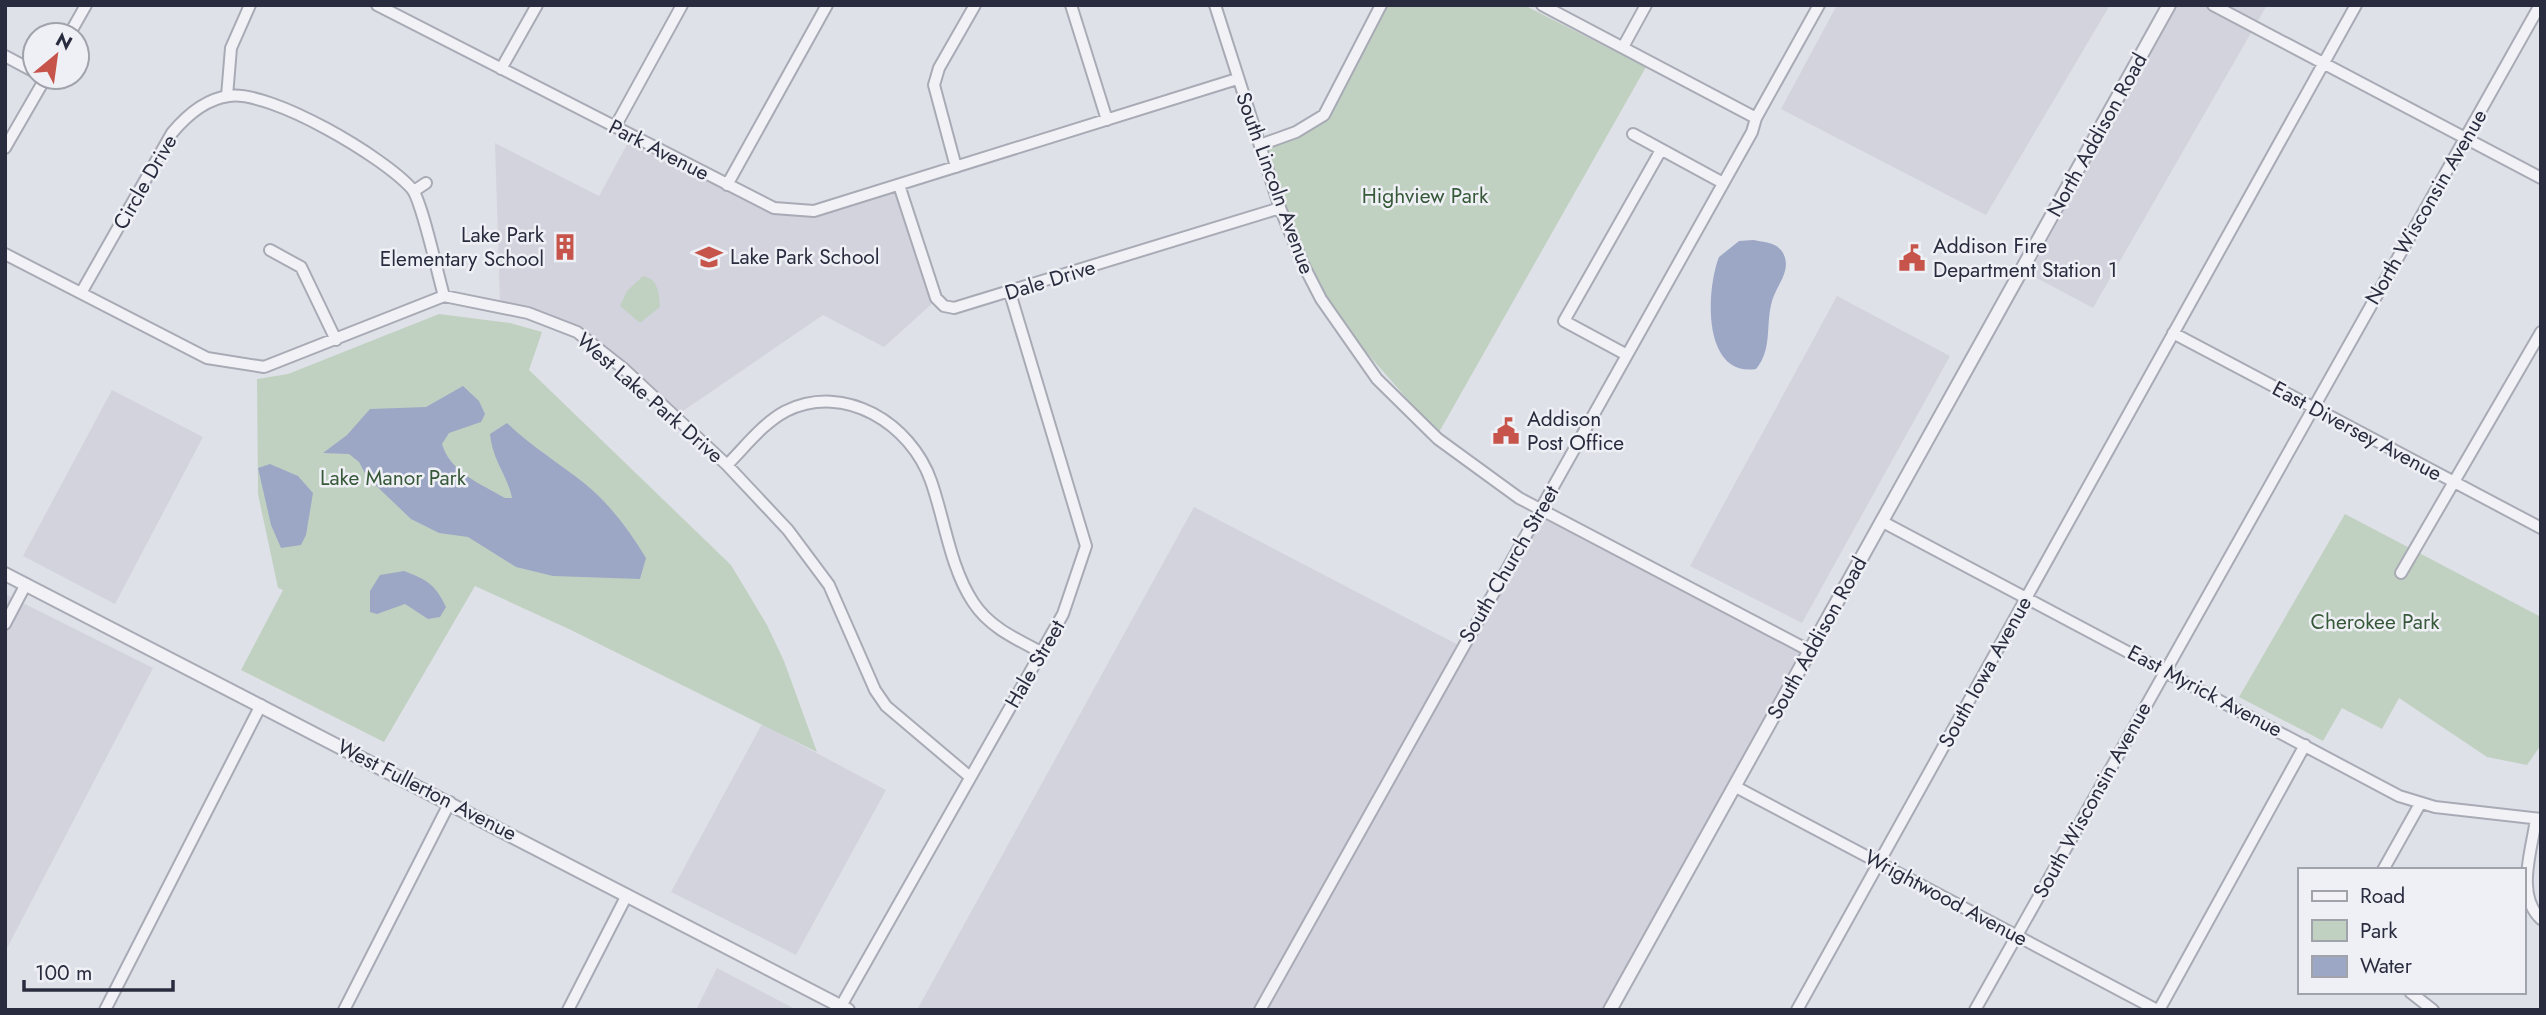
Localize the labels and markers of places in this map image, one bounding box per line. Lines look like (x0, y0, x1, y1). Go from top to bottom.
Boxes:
place label: Lake Park Elementary School (380, 220, 545, 274)
place label: Addison Fire Department Station 1 (1933, 231, 2117, 285)
building icon: Lake Park Elementary School (550, 232, 580, 262)
school or university icon: Lake Park School (694, 242, 724, 272)
place label: Lake Park School (730, 242, 880, 272)
public building icon: Addison Fire Department Station 1 (1897, 243, 1927, 273)
place label: Addison Post Office (1527, 404, 1624, 458)
public building icon: Addison Post Office (1491, 416, 1521, 446)

